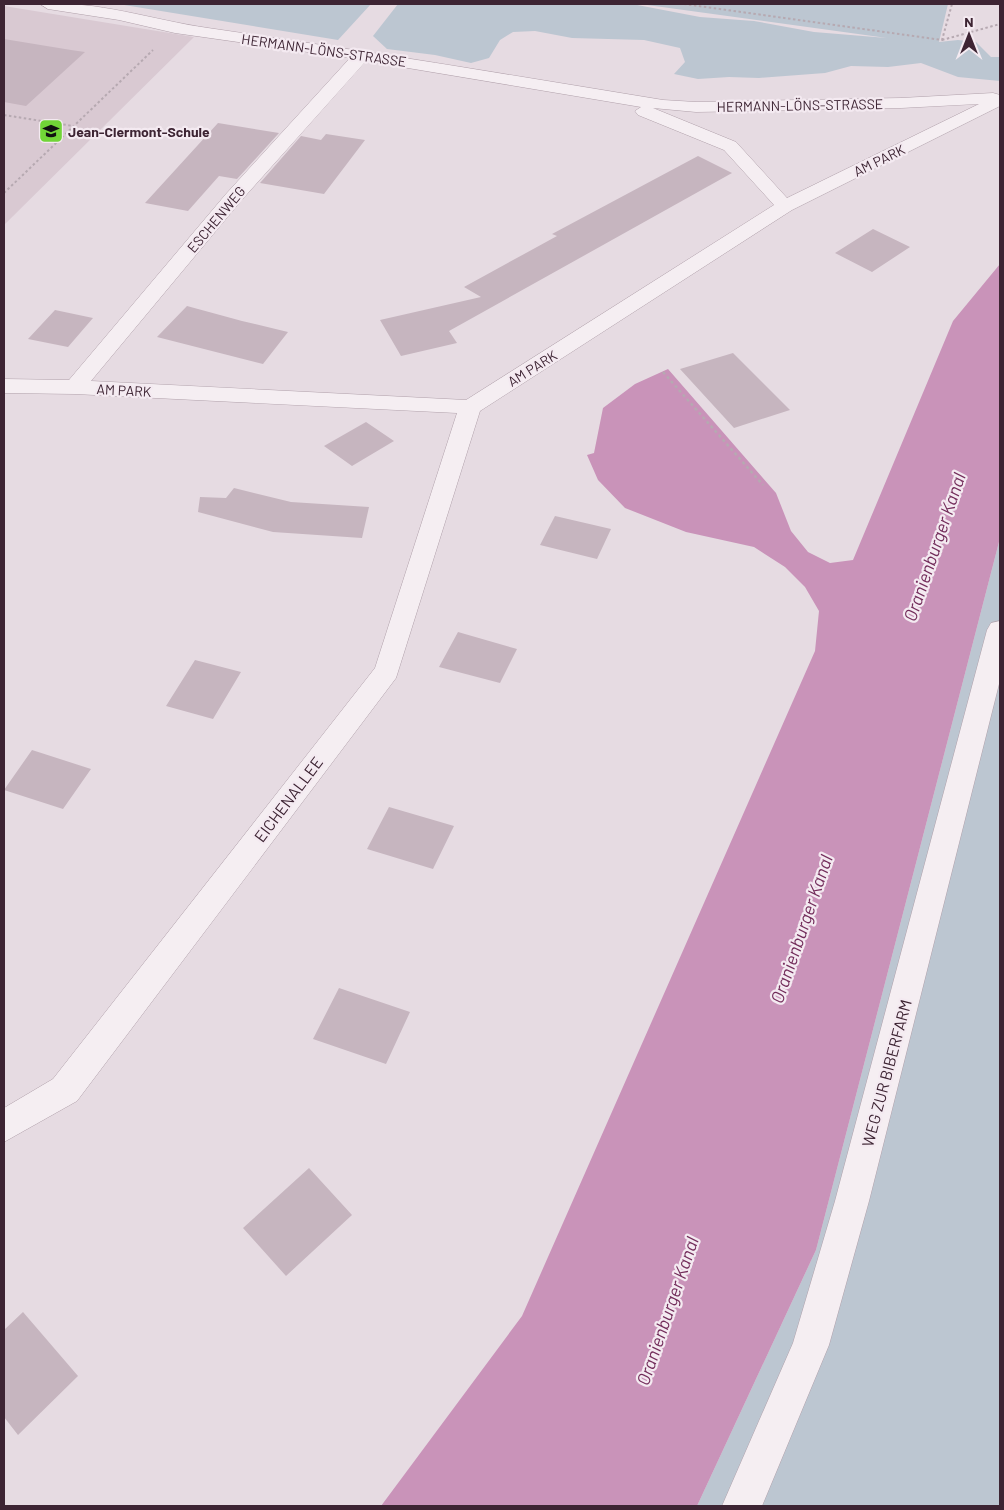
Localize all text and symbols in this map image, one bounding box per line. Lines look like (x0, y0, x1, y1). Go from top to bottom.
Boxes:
north arrow (944, 10, 994, 60)
text: N (964, 13, 974, 30)
street label: HERMANN-LÖNS-STRASSE (240, 30, 408, 70)
street label: HERMANN-LÖNS-STRASSE (717, 95, 883, 115)
school or university icon: Jean-Clermont-Schule (38, 118, 64, 144)
place label: Jean-Clermont-Schule (68, 123, 210, 140)
street label: AM PARK (851, 140, 908, 180)
street label: ESCHENWEG (183, 182, 249, 256)
street label: AM PARK (504, 346, 560, 390)
street label: AM PARK (96, 380, 152, 400)
water label: Oranienburger Kanal (898, 470, 970, 624)
street label: EICHENALLEE (250, 753, 326, 845)
water label: Oranienburger Kanal (765, 852, 837, 1006)
street label: WEG ZUR BIBERFARM (857, 997, 915, 1149)
water label: Oranienburger Kanal (631, 1234, 703, 1388)

